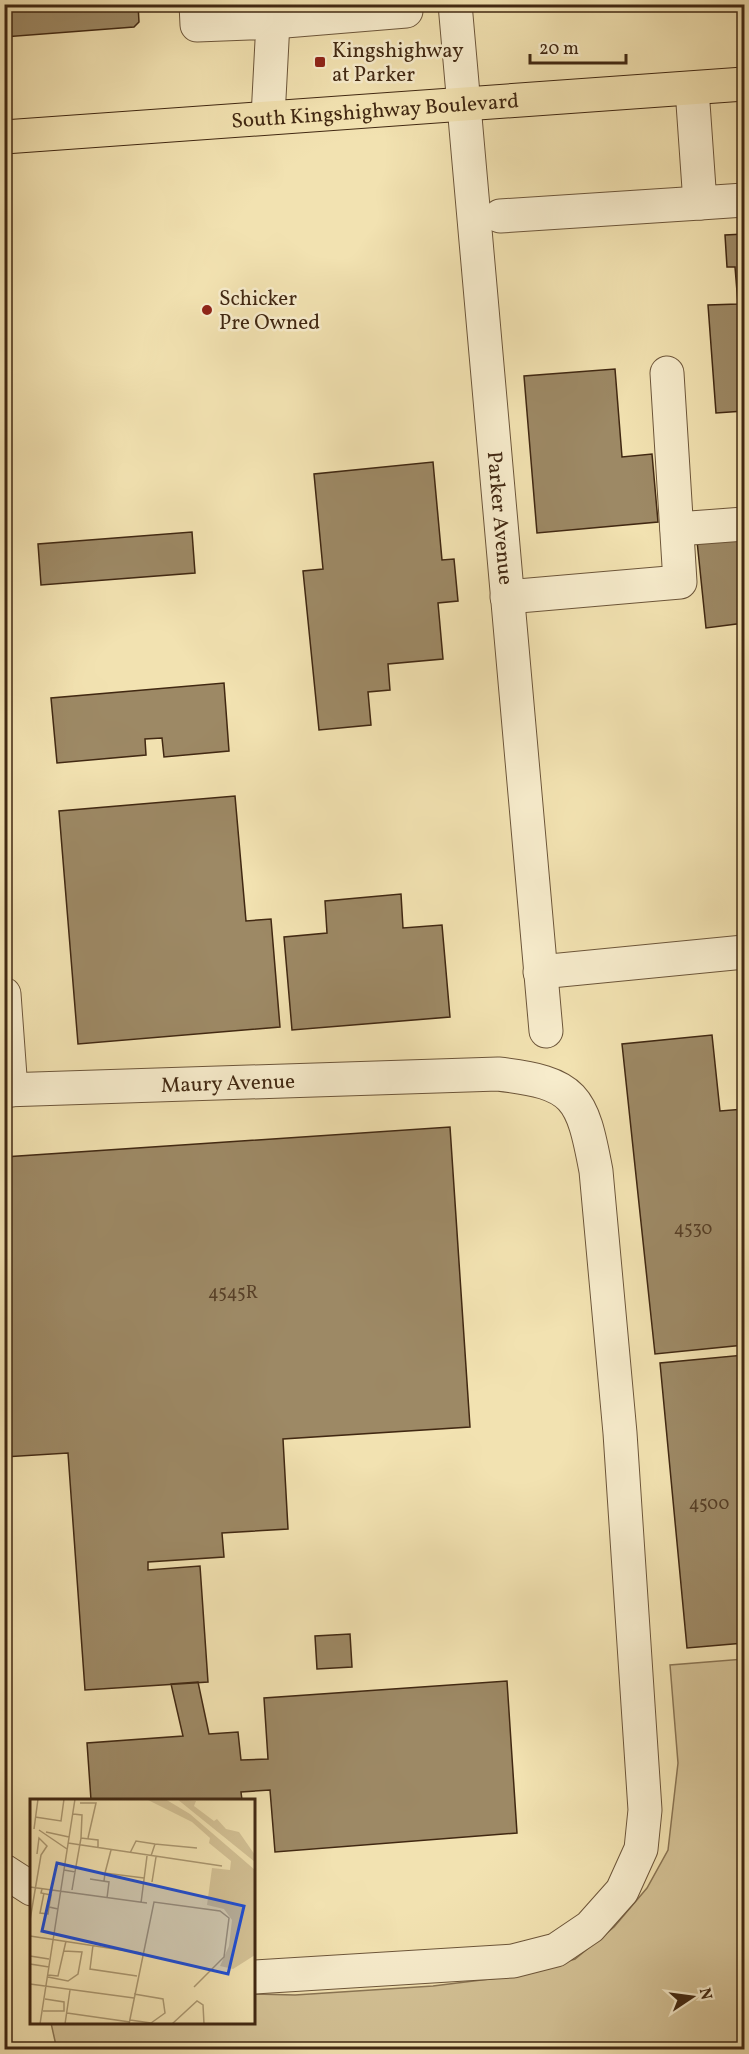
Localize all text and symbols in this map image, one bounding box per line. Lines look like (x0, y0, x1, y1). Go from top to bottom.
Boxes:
scale bar (530, 27, 626, 65)
place label: Kingshighway at Parker (332, 37, 464, 90)
text: 20 m (539, 37, 579, 62)
marker: Kingshighway at Parker (313, 55, 327, 69)
street label: South Kingshighway Boulevard (230, 87, 520, 137)
place label: Schicker Pre Owned (219, 285, 320, 338)
marker: Schicker Pre Owned (200, 303, 214, 317)
street label: Parker Avenue (479, 450, 519, 586)
street label: Maury Avenue (160, 1068, 296, 1101)
house number: 4530 (674, 1217, 712, 1242)
house number: 4545R (208, 1281, 258, 1306)
house number: 4500 (689, 1492, 729, 1517)
inset map (30, 1799, 255, 2024)
north arrow (662, 1967, 722, 2027)
text: N (693, 1986, 717, 2003)

